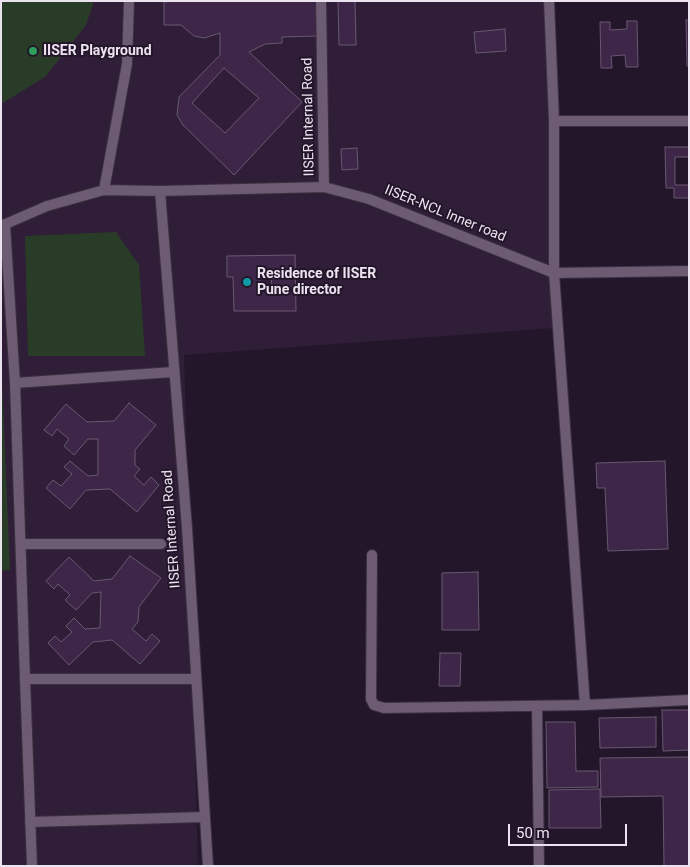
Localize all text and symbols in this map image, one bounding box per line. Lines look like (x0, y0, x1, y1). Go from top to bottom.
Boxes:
place label: IISER Playground (43, 43, 152, 59)
marker: IISER Playground (27, 45, 39, 57)
street label: IISER Internal Road (300, 58, 318, 176)
street label: IISER-NCL Inner road (382, 182, 508, 246)
place label: Residence of IISER Pune director (257, 266, 376, 298)
marker: Residence of IISER Pune director (241, 276, 253, 288)
street label: IISER Internal Road (159, 469, 185, 589)
scale bar (510, 814, 629, 846)
text: 50 m (516, 824, 550, 842)

